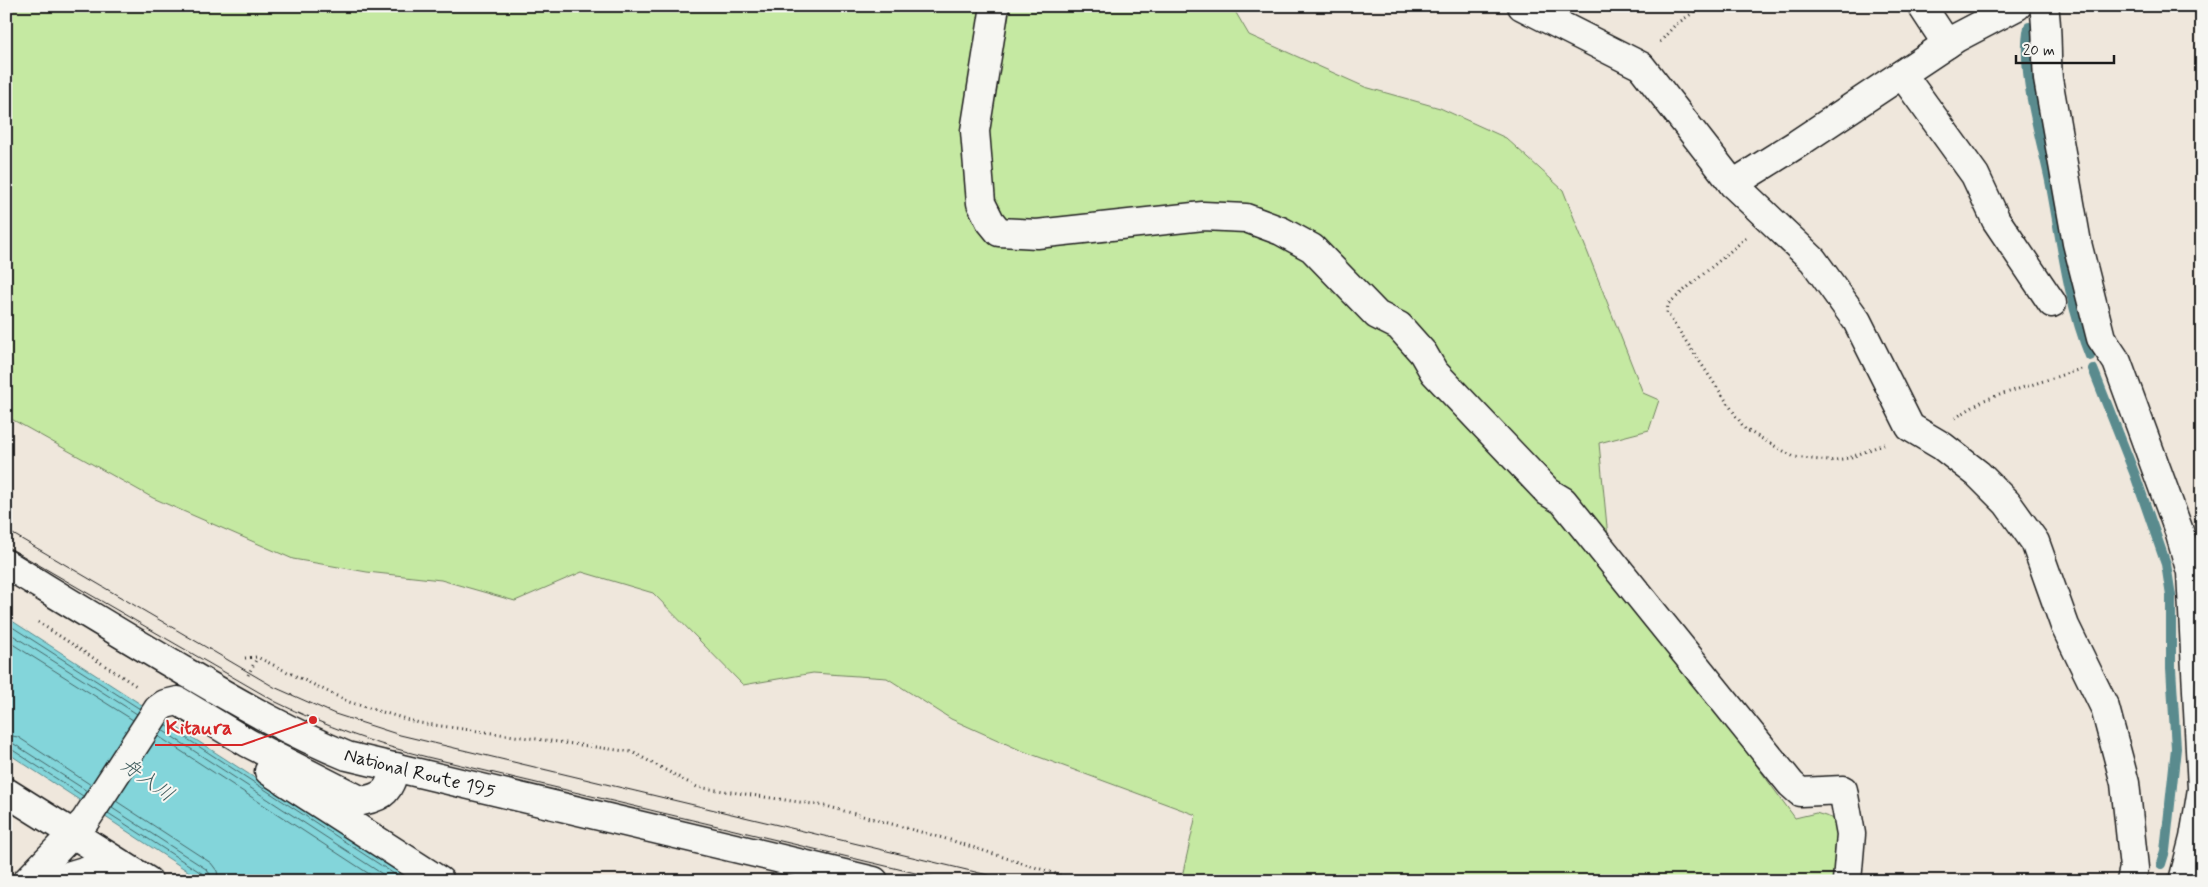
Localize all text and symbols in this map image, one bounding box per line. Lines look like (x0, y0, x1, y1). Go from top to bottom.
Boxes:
scale bar (2016, 32, 2113, 64)
text: 20 m (2023, 41, 2055, 61)
callout: Kitaura (155, 710, 242, 745)
text: Kitaura (166, 715, 232, 742)
street label: National Route 195 (341, 743, 498, 804)
water label: 舟入川 (115, 752, 179, 809)

